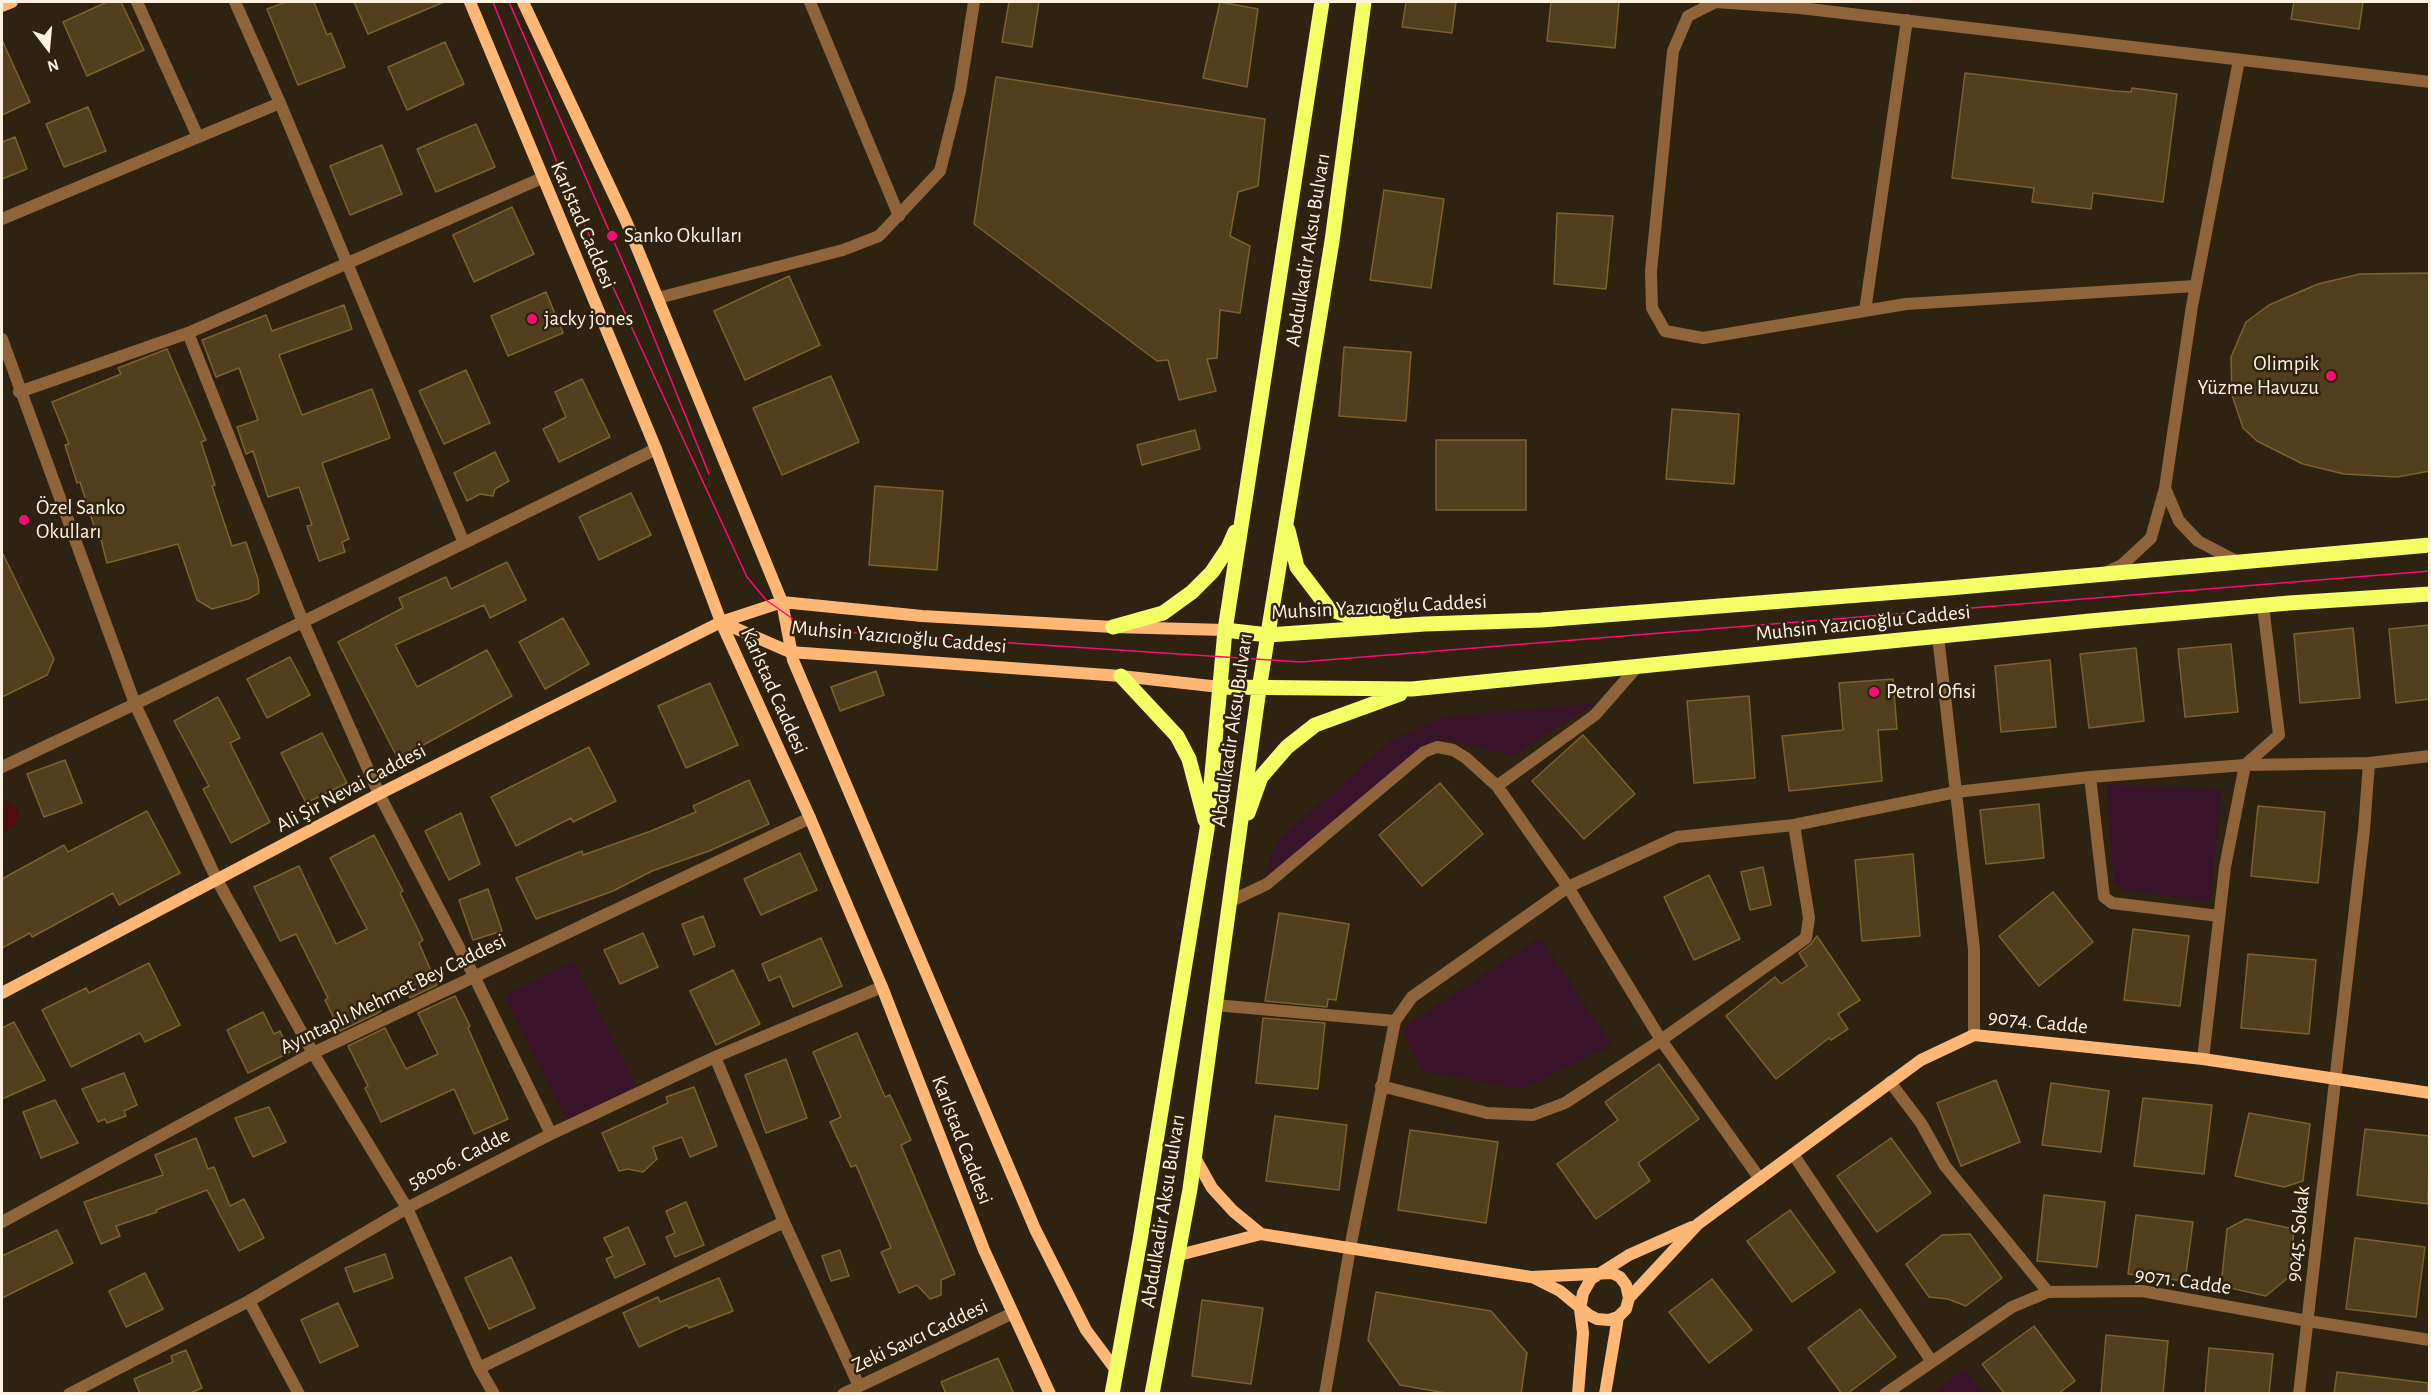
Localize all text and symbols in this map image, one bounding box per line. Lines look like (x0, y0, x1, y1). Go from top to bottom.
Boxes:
north arrow (18, 18, 78, 78)
text: N (45, 56, 61, 75)
street label: Abdulkadir Aksu Bulvarı (1280, 151, 1336, 349)
street label: Karlstad Caddesi (545, 157, 621, 293)
place label: Sanko Okulları (624, 223, 742, 249)
marker: Sanko Okulları (605, 229, 619, 243)
place label: jacky jones (544, 306, 633, 332)
marker: jacky jones (525, 312, 539, 326)
place label: Olimpik Yüzme Havuzu (2198, 351, 2319, 401)
marker: Olimpik Yüzme Havuzu (2324, 369, 2338, 383)
place label: Özel Sanko Okulları (36, 495, 125, 545)
marker: Özel Sanko Okulları (17, 513, 31, 527)
street label: Muhsin Yazıcıoğlu Caddesi (1270, 589, 1488, 625)
street label: Muhsin Yazıcıoğlu Caddesi (1754, 599, 1972, 647)
street label: Muhsin Yazıcıoğlu Caddesi (790, 615, 1008, 659)
street label: Karlstad Caddesi (735, 624, 813, 758)
street label: Abdulkadir Aksu Bulvarı (1206, 631, 1258, 829)
place label: Petrol Ofisi (1886, 679, 1976, 705)
marker: Petrol Ofisi (1867, 685, 1881, 699)
street label: Ali Şir Nevai Caddesi (272, 738, 430, 838)
street label: Ayıntaplı Mehmet Bey Caddesi (276, 928, 510, 1060)
street label: 9074. Cadde (1987, 1004, 2089, 1040)
street label: Karlstad Caddesi (926, 1072, 998, 1208)
street label: Abdulkadir Aksu Bulvarı (1135, 1112, 1191, 1310)
street label: 58006. Cadde (404, 1123, 514, 1195)
street label: 9045. Sokak (2280, 1185, 2316, 1283)
street label: 9071. Cadde (2133, 1262, 2233, 1300)
street label: Zeki Savcı Caddesi (848, 1293, 992, 1379)

